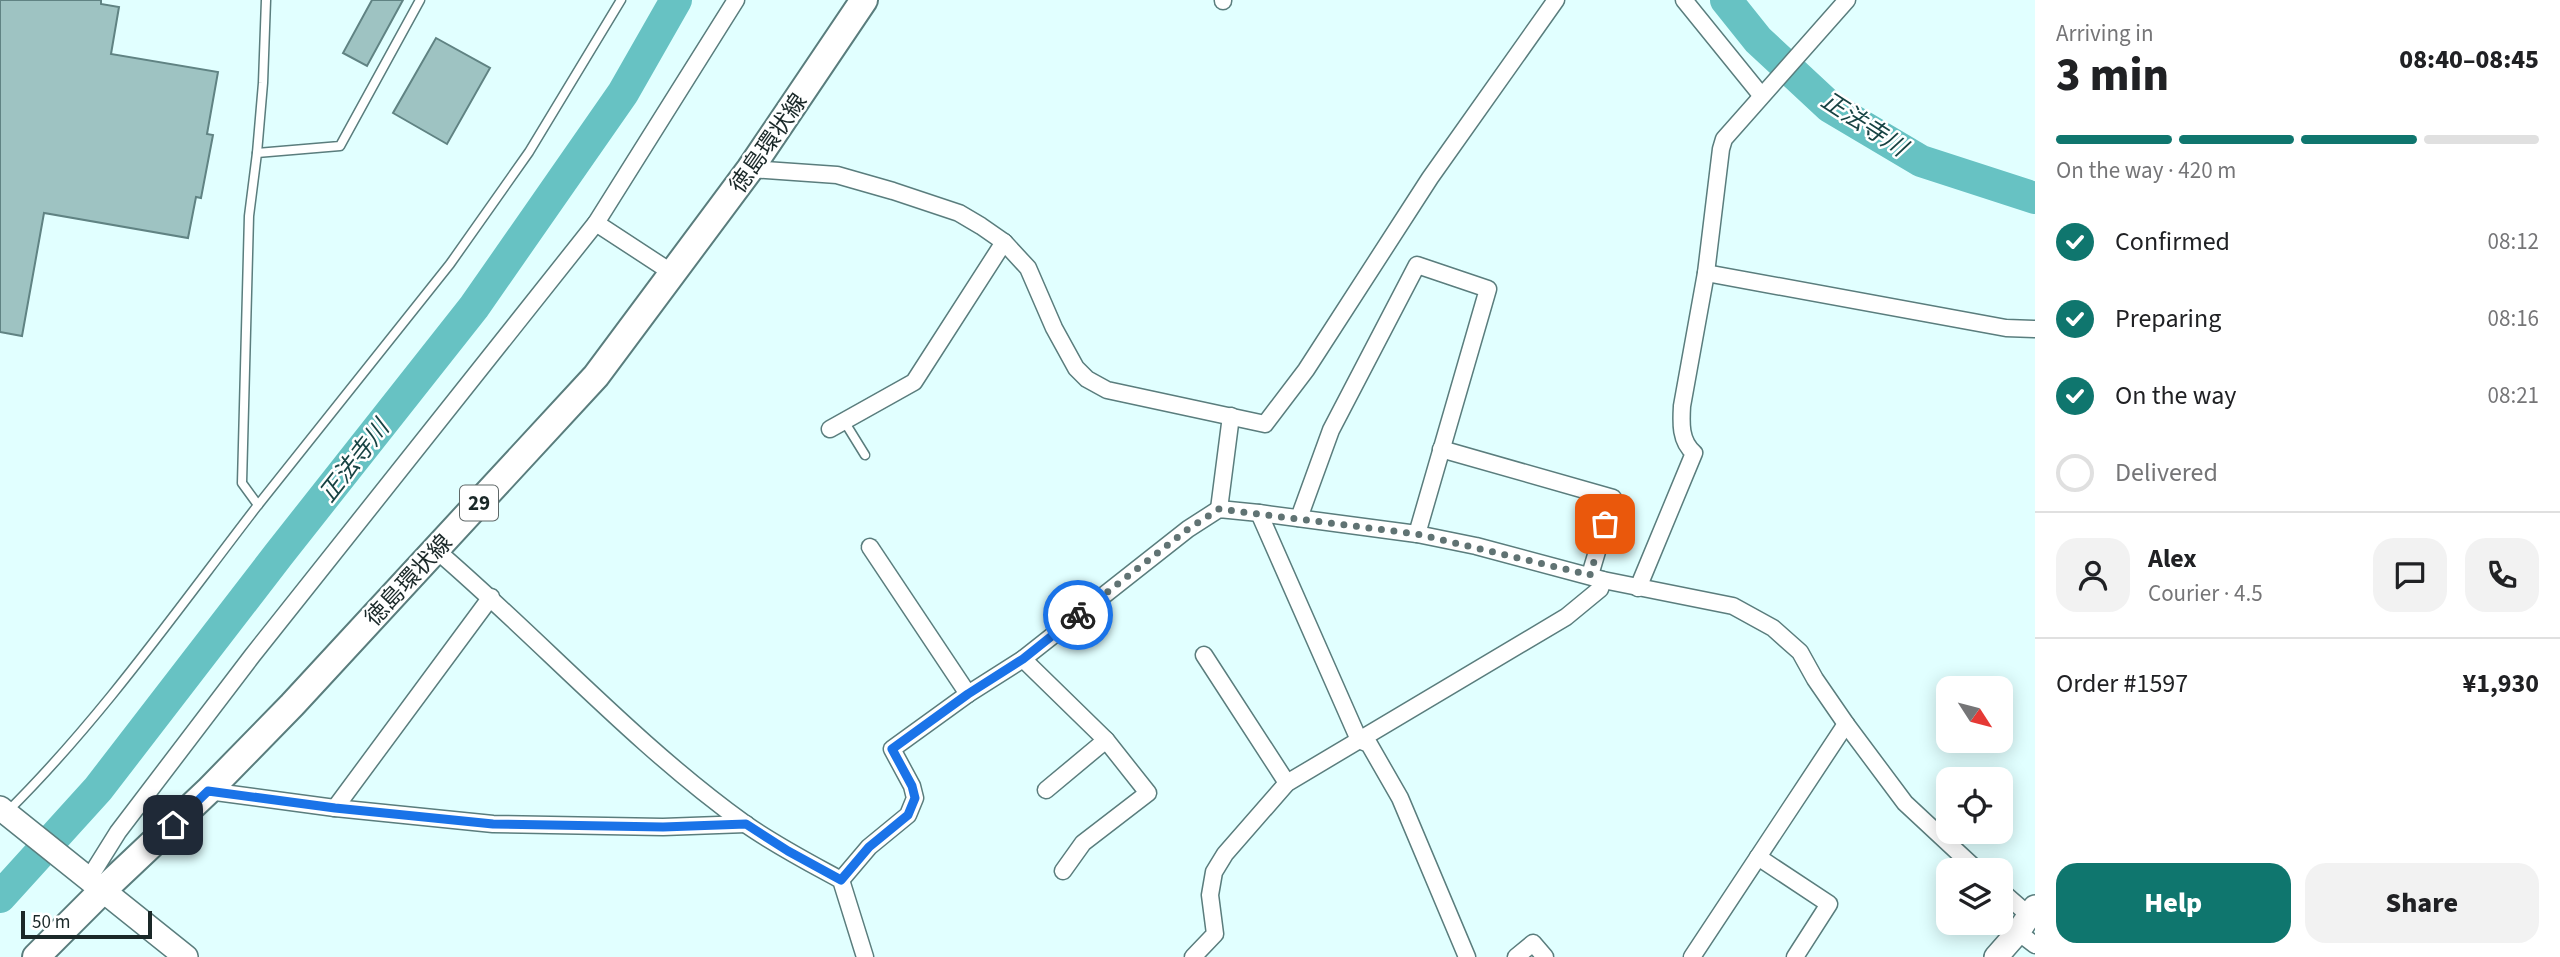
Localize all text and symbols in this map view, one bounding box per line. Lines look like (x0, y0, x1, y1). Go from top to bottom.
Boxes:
text: Arriving in (2056, 17, 2154, 50)
text: 08:40–08:45 (2399, 41, 2539, 78)
text: 3 min (2056, 43, 2169, 108)
water label: 正法寺川 (1814, 84, 1916, 167)
street label: 徳島環状線 (722, 87, 815, 200)
text: On the way · 420 m (2056, 154, 2236, 187)
icon: check (2056, 223, 2094, 261)
text: Confirmed (2115, 223, 2230, 260)
text: 08:12 (2488, 225, 2539, 258)
icon: check (2056, 300, 2094, 338)
text: Preparing (2115, 300, 2221, 337)
text: 08:16 (2488, 302, 2539, 335)
icon: check (2056, 377, 2094, 415)
text: On the way (2115, 377, 2236, 414)
text: 08:21 (2488, 379, 2539, 412)
water label: 正法寺川 (311, 410, 400, 510)
text: Delivered (2115, 454, 2218, 491)
road number: 29 (460, 486, 498, 520)
pin (1575, 494, 1635, 554)
icon: bag (1586, 505, 1624, 543)
street label: 徳島環状線 (357, 527, 460, 634)
button: person (2056, 538, 2130, 612)
button: chat (2373, 538, 2447, 612)
button: phone (2465, 538, 2539, 612)
text: Alex (2148, 540, 2197, 577)
text: Courier · 4.5 (2148, 577, 2263, 610)
courier (1043, 580, 1113, 650)
icon: bike (1059, 596, 1097, 634)
text: Order #1597 (2056, 665, 2188, 702)
text: ¥1,930 (2463, 665, 2539, 702)
north arrow (1936, 676, 2012, 752)
map controls (1936, 676, 2013, 935)
button: locate (1936, 767, 2013, 844)
pin (143, 795, 203, 855)
icon: home (154, 806, 192, 844)
button: layers (1936, 858, 2013, 935)
button: Help (2056, 863, 2291, 943)
button: Share (2305, 863, 2539, 943)
scale bar (21, 908, 152, 940)
text: 50 m (32, 909, 70, 936)

